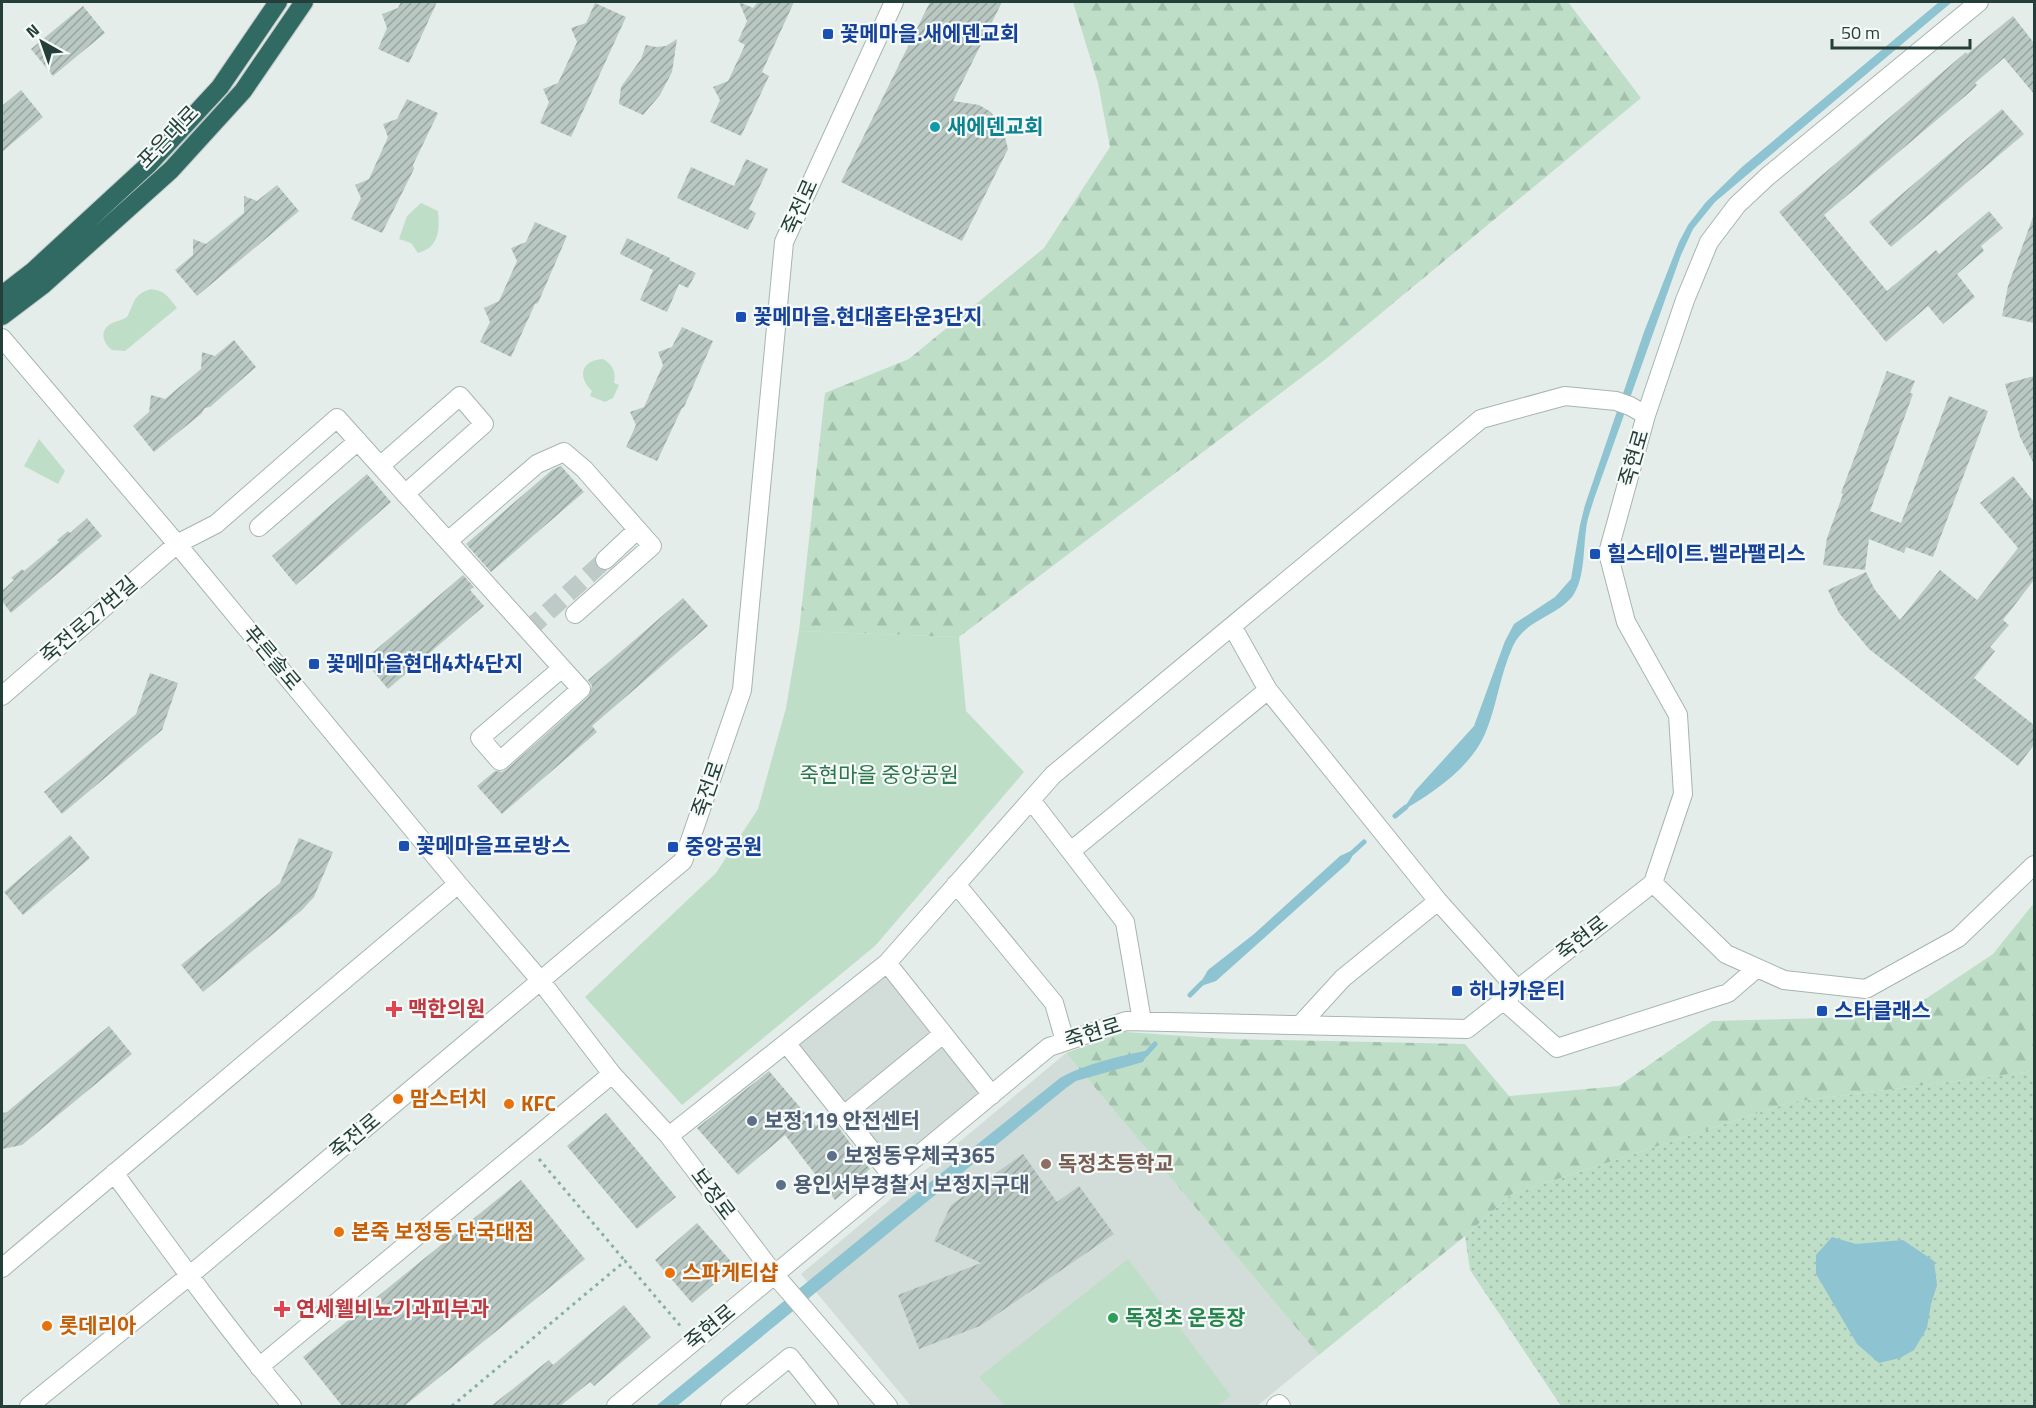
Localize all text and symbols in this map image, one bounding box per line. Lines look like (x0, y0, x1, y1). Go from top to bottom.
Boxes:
north arrow (12, 12, 72, 72)
scale bar (1832, 12, 1970, 50)
place label: 꽃메마을.새에덴교회 (840, 17, 1019, 49)
text: N (20, 18, 44, 43)
text: 50 m (1841, 19, 1880, 46)
marker: 꽃메마을.새에덴교회 (821, 27, 835, 41)
street label: 포은대로 (129, 97, 206, 175)
place label: 새에덴교회 (947, 110, 1044, 142)
marker: 새에덴교회 (928, 120, 942, 134)
street label: 죽전로 (773, 174, 825, 240)
place label: 꽃메마을.현대홈타운3단지 (753, 300, 983, 332)
marker: 꽃메마을.현대홈타운3단지 (734, 310, 748, 324)
street label: 죽현로 (1610, 425, 1656, 490)
place label: 힐스테이트.벨라팰리스 (1607, 537, 1806, 569)
marker: 힐스테이트.벨라팰리스 (1588, 547, 1602, 561)
street label: 죽전로27번길 (33, 568, 144, 671)
street label: 푸른솔로 (236, 617, 310, 697)
place label: 꽃메마을현대4차4단지 (326, 647, 523, 679)
marker: 꽃메마을현대4차4단지 (307, 657, 321, 671)
street label: 죽전로 (682, 756, 732, 821)
park label: 죽현마을 중앙공원 (799, 758, 959, 790)
place label: 꽃메마을프로방스 (416, 829, 571, 861)
place label: 중앙공원 (685, 830, 762, 862)
marker: 꽃메마을프로방스 (397, 839, 411, 853)
marker: 중앙공원 (666, 840, 680, 854)
street label: 죽현로 (1549, 907, 1614, 968)
place label: 하나카운티 (1469, 974, 1566, 1006)
marker: 하나카운티 (1450, 984, 1464, 998)
place label: 맥한의원 (408, 992, 485, 1024)
place label: 스타클래스 (1834, 994, 1931, 1026)
marker: 맥한의원 (385, 1000, 403, 1018)
marker: 스타클래스 (1815, 1004, 1829, 1018)
street label: 죽현로 (1060, 1008, 1125, 1056)
place label: 맘스터치 (410, 1082, 487, 1114)
place label: KFC (521, 1087, 556, 1119)
marker: 맘스터치 (391, 1092, 405, 1106)
marker: KFC (502, 1097, 516, 1111)
street label: 죽전로 (322, 1104, 387, 1166)
place label: 보정119 안전센터 (764, 1104, 920, 1136)
marker: 보정119 안전센터 (745, 1114, 759, 1128)
place label: 보정동우체국365 (844, 1139, 995, 1171)
place label: 독정초등학교 (1058, 1147, 1174, 1179)
marker: 보정동우체국365 (825, 1149, 839, 1163)
marker: 독정초등학교 (1039, 1157, 1053, 1171)
street label: 보정로 (684, 1161, 744, 1226)
place label: 용인서부경찰서 보정지구대 (793, 1168, 1029, 1200)
marker: 용인서부경찰서 보정지구대 (774, 1178, 788, 1192)
place label: 본죽 보정동 단국대점 (351, 1215, 534, 1247)
marker: 본죽 보정동 단국대점 (332, 1225, 346, 1239)
place label: 스파게티샵 (682, 1256, 779, 1288)
marker: 스파게티샵 (663, 1266, 677, 1280)
place label: 연세웰비뇨기과피부과 (296, 1292, 489, 1324)
street label: 죽현로 (677, 1295, 742, 1357)
marker: 연세웰비뇨기과피부과 (273, 1300, 291, 1318)
place label: 독정초 운동장 (1125, 1301, 1246, 1333)
place label: 롯데리아 (59, 1309, 136, 1341)
marker: 독정초 운동장 (1106, 1311, 1120, 1325)
marker: 롯데리아 (40, 1319, 54, 1333)

